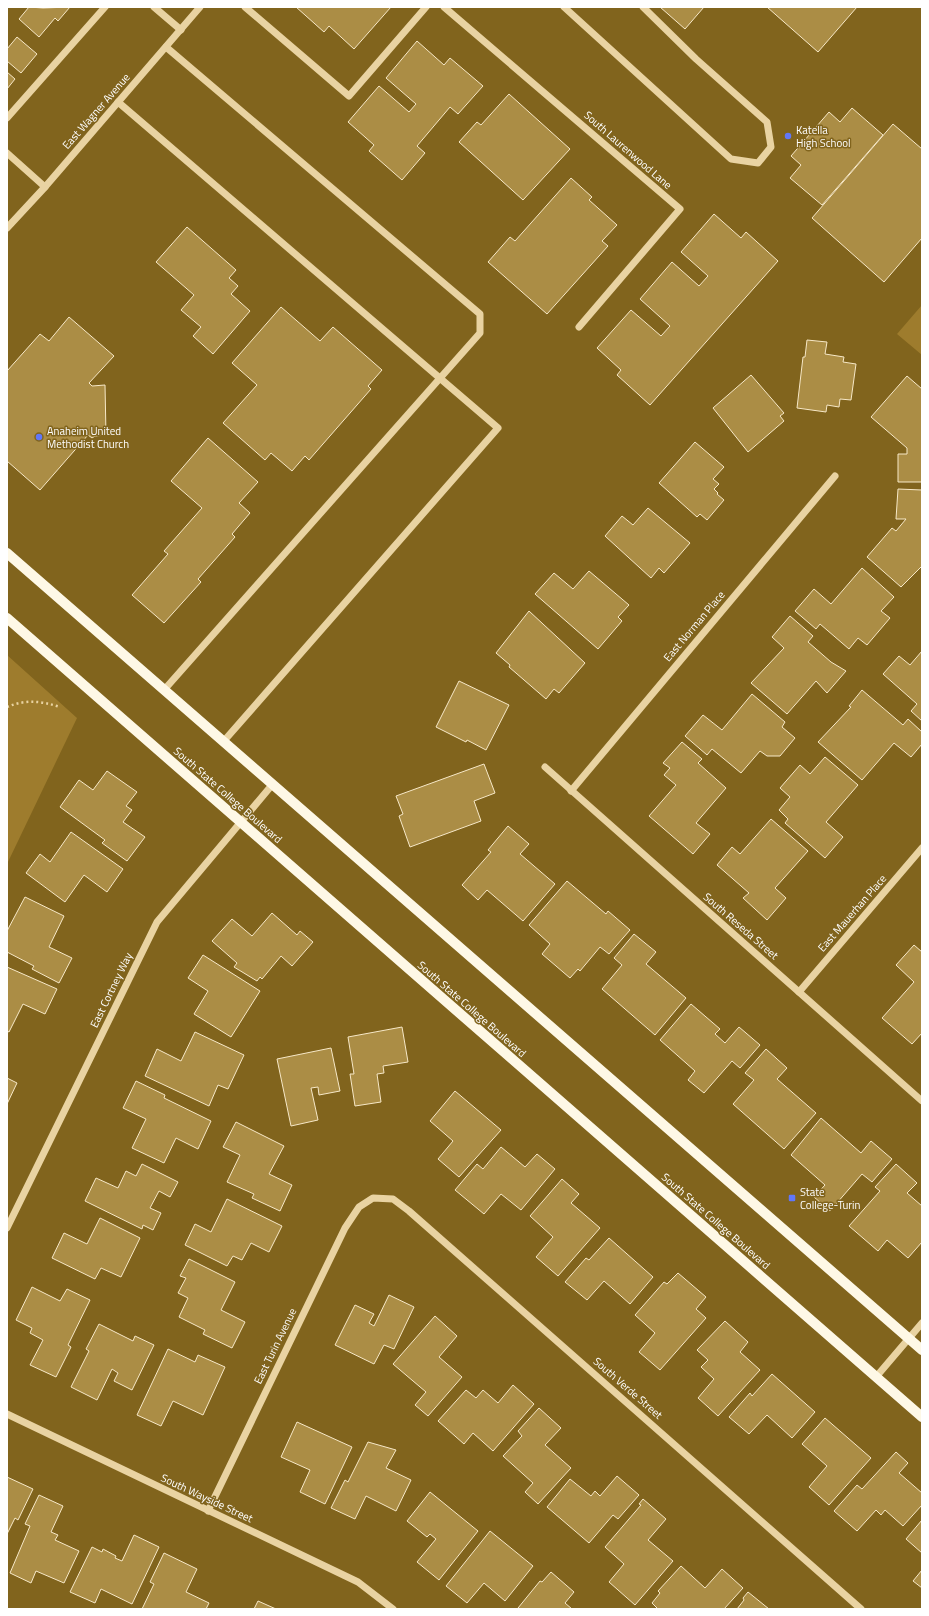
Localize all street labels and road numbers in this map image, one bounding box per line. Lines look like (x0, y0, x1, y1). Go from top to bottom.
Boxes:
street label: East Wagner Avenue (59, 69, 134, 152)
street label: South Laurenwood Lane (581, 107, 676, 193)
street label: East Norman Place (660, 587, 729, 665)
street label: South State College Boulevard (170, 743, 286, 847)
street label: East Mauerhan Place (814, 871, 890, 955)
street label: South Reseda Street (700, 889, 782, 963)
street label: East Cortney Way (86, 949, 136, 1030)
street label: South State College Boulevard (414, 957, 530, 1061)
street label: South State College Boulevard (658, 1169, 774, 1273)
street label: East Turin Avenue (250, 1305, 300, 1387)
street label: South Verde Street (590, 1353, 666, 1423)
street label: South Wayside Street (158, 1470, 256, 1526)

